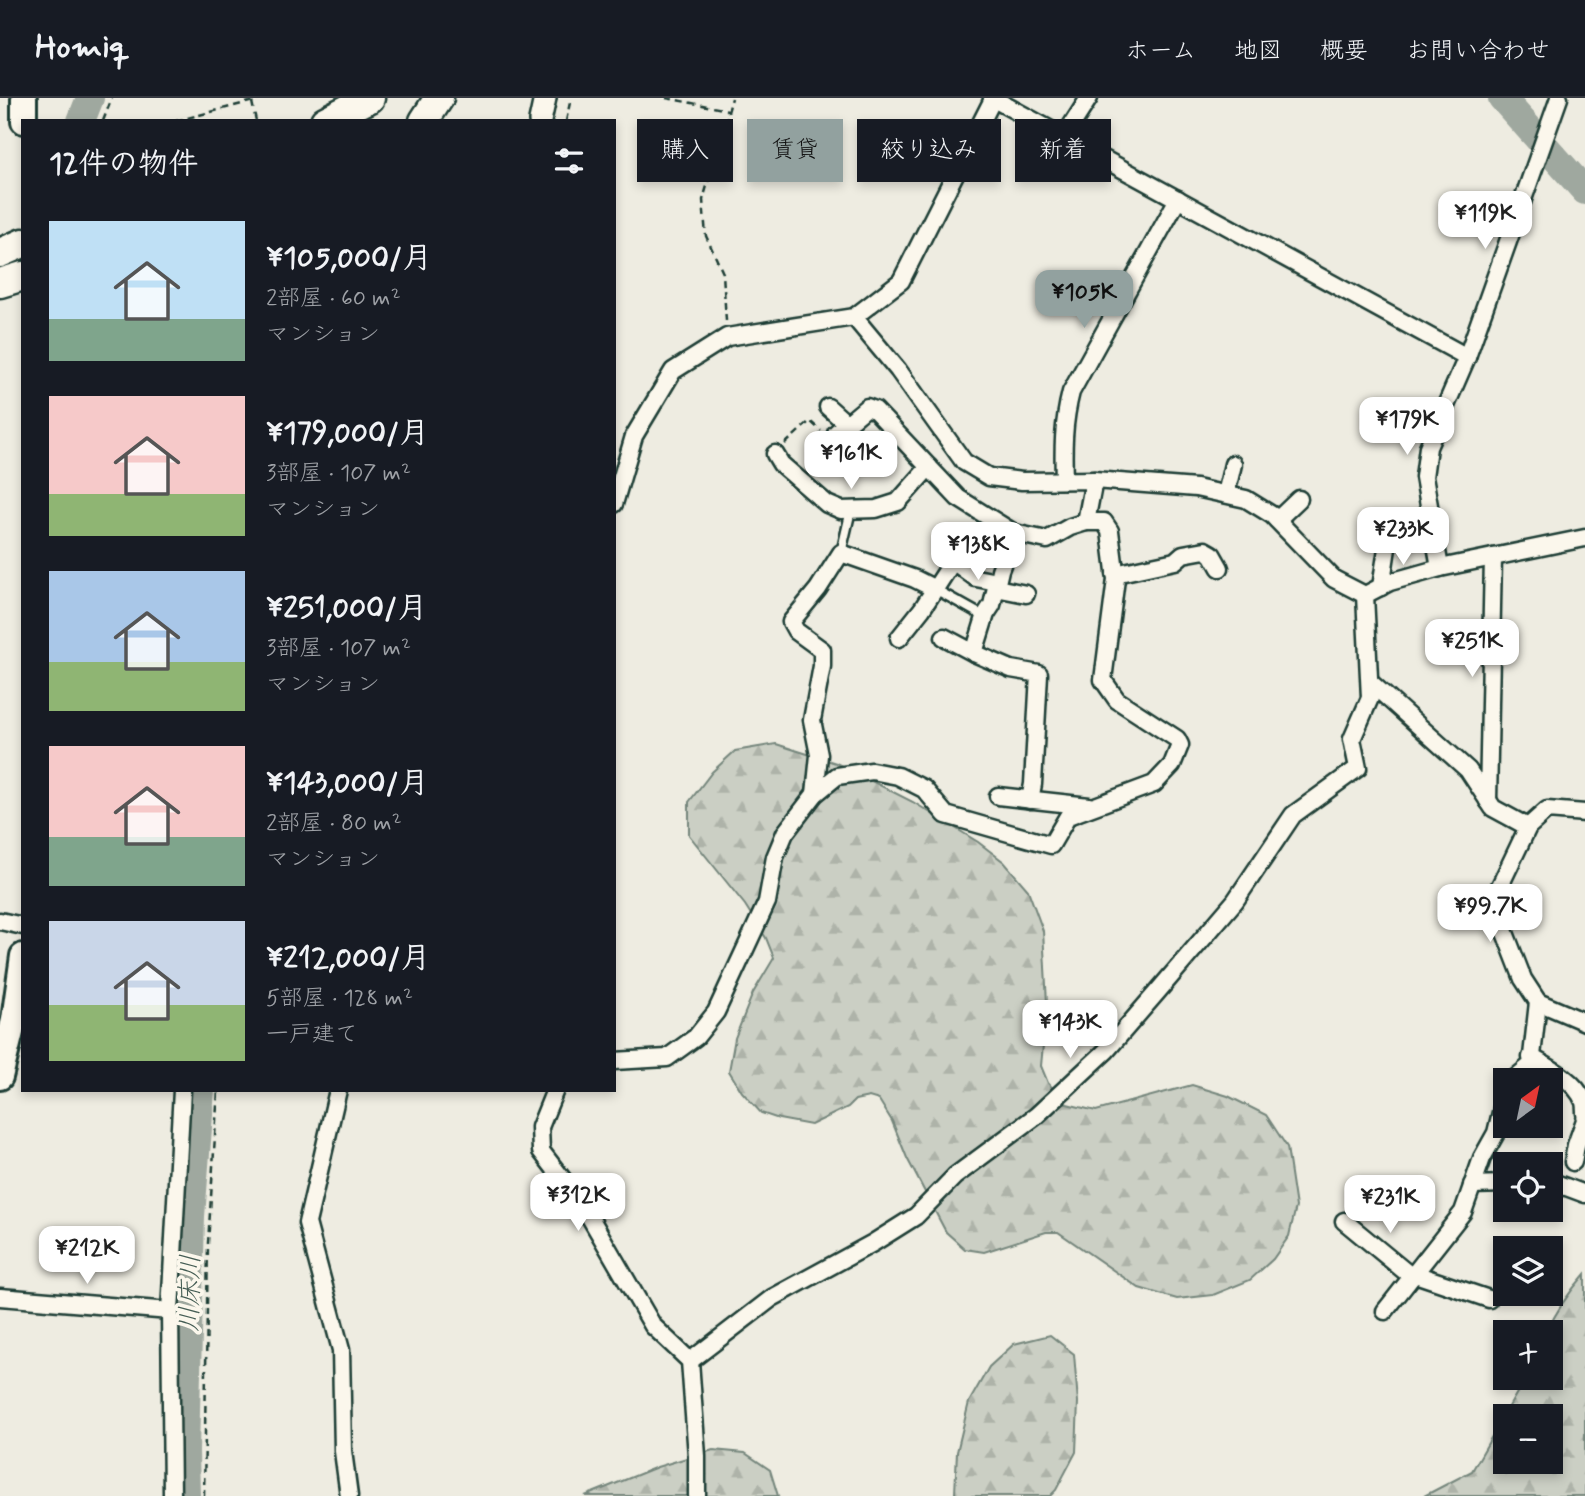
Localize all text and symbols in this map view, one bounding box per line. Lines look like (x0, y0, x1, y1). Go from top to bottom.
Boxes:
text: Homiq (35, 26, 130, 70)
text: ホーム (1125, 36, 1196, 67)
text: 地図 (1234, 36, 1282, 67)
text: 概要 (1320, 36, 1368, 67)
text: お問い合わせ (1406, 36, 1550, 67)
chip: 購入 (637, 119, 733, 182)
chip: 賃貸 (747, 119, 843, 182)
chip: 絞り込み (857, 119, 1001, 182)
chip: 新着 (1015, 119, 1111, 182)
icon: filters (550, 142, 588, 180)
text: 12件の物件 (49, 145, 198, 184)
pin: ¥119K (1436, 192, 1534, 251)
text: ¥119K (1454, 199, 1516, 229)
text: ¥105,000/月 (266, 239, 432, 278)
icon: home (105, 249, 189, 333)
pin: ¥105K (1035, 271, 1133, 330)
text: ¥105K (1051, 278, 1117, 308)
text: 2部屋 · 60 m² (266, 284, 401, 314)
text: マンション (266, 320, 380, 350)
pin: ¥179K (1358, 398, 1456, 457)
text: ¥179K (1375, 405, 1439, 435)
text: ¥179,000/月 (266, 414, 429, 453)
icon: home (105, 424, 189, 508)
pin: ¥161K (802, 432, 900, 491)
text: ¥161K (820, 439, 882, 469)
text: 3部屋 · 107 m² (266, 459, 411, 489)
text: マンション (266, 495, 380, 525)
pin: ¥233K (1354, 508, 1452, 567)
text: ¥233K (1373, 515, 1433, 545)
pin: ¥138K (929, 522, 1027, 582)
text: ¥138K (947, 530, 1009, 560)
text: ¥251,000/月 (266, 589, 427, 628)
icon: home (105, 599, 189, 683)
pin: ¥251K (1423, 620, 1521, 679)
text: ¥251K (1441, 627, 1503, 657)
text: 3部屋 · 107 m² (266, 634, 411, 664)
text: マンション (266, 670, 380, 700)
text: ¥143,000/月 (266, 764, 429, 803)
icon: home (105, 774, 189, 858)
text: 2部屋 · 80 m² (266, 809, 402, 839)
text: マンション (266, 845, 380, 875)
pin: ¥99.7K (1433, 884, 1547, 944)
text: ¥99.7K (1453, 892, 1527, 922)
text: ¥212,000/月 (266, 939, 430, 978)
icon: home (105, 949, 189, 1033)
text: 5部屋 · 128 m² (266, 984, 413, 1014)
pin: ¥143K (1021, 1000, 1119, 1060)
text: ¥143K (1038, 1008, 1102, 1038)
text: 一戸建て (266, 1020, 358, 1050)
north arrow (1493, 1068, 1563, 1138)
map controls (1493, 1068, 1563, 1474)
button: locate (1493, 1152, 1563, 1222)
pin: ¥312K (529, 1174, 627, 1233)
pin: ¥231K (1341, 1176, 1439, 1235)
text: ¥312K (546, 1181, 610, 1211)
text: ¥231K (1360, 1183, 1420, 1213)
pin: ¥212K (38, 1226, 136, 1286)
text: ¥212K (55, 1234, 119, 1264)
button: layers (1493, 1236, 1563, 1306)
water label: 川床川 (173, 1254, 209, 1332)
button: + (1493, 1320, 1563, 1390)
button: − (1493, 1404, 1563, 1474)

